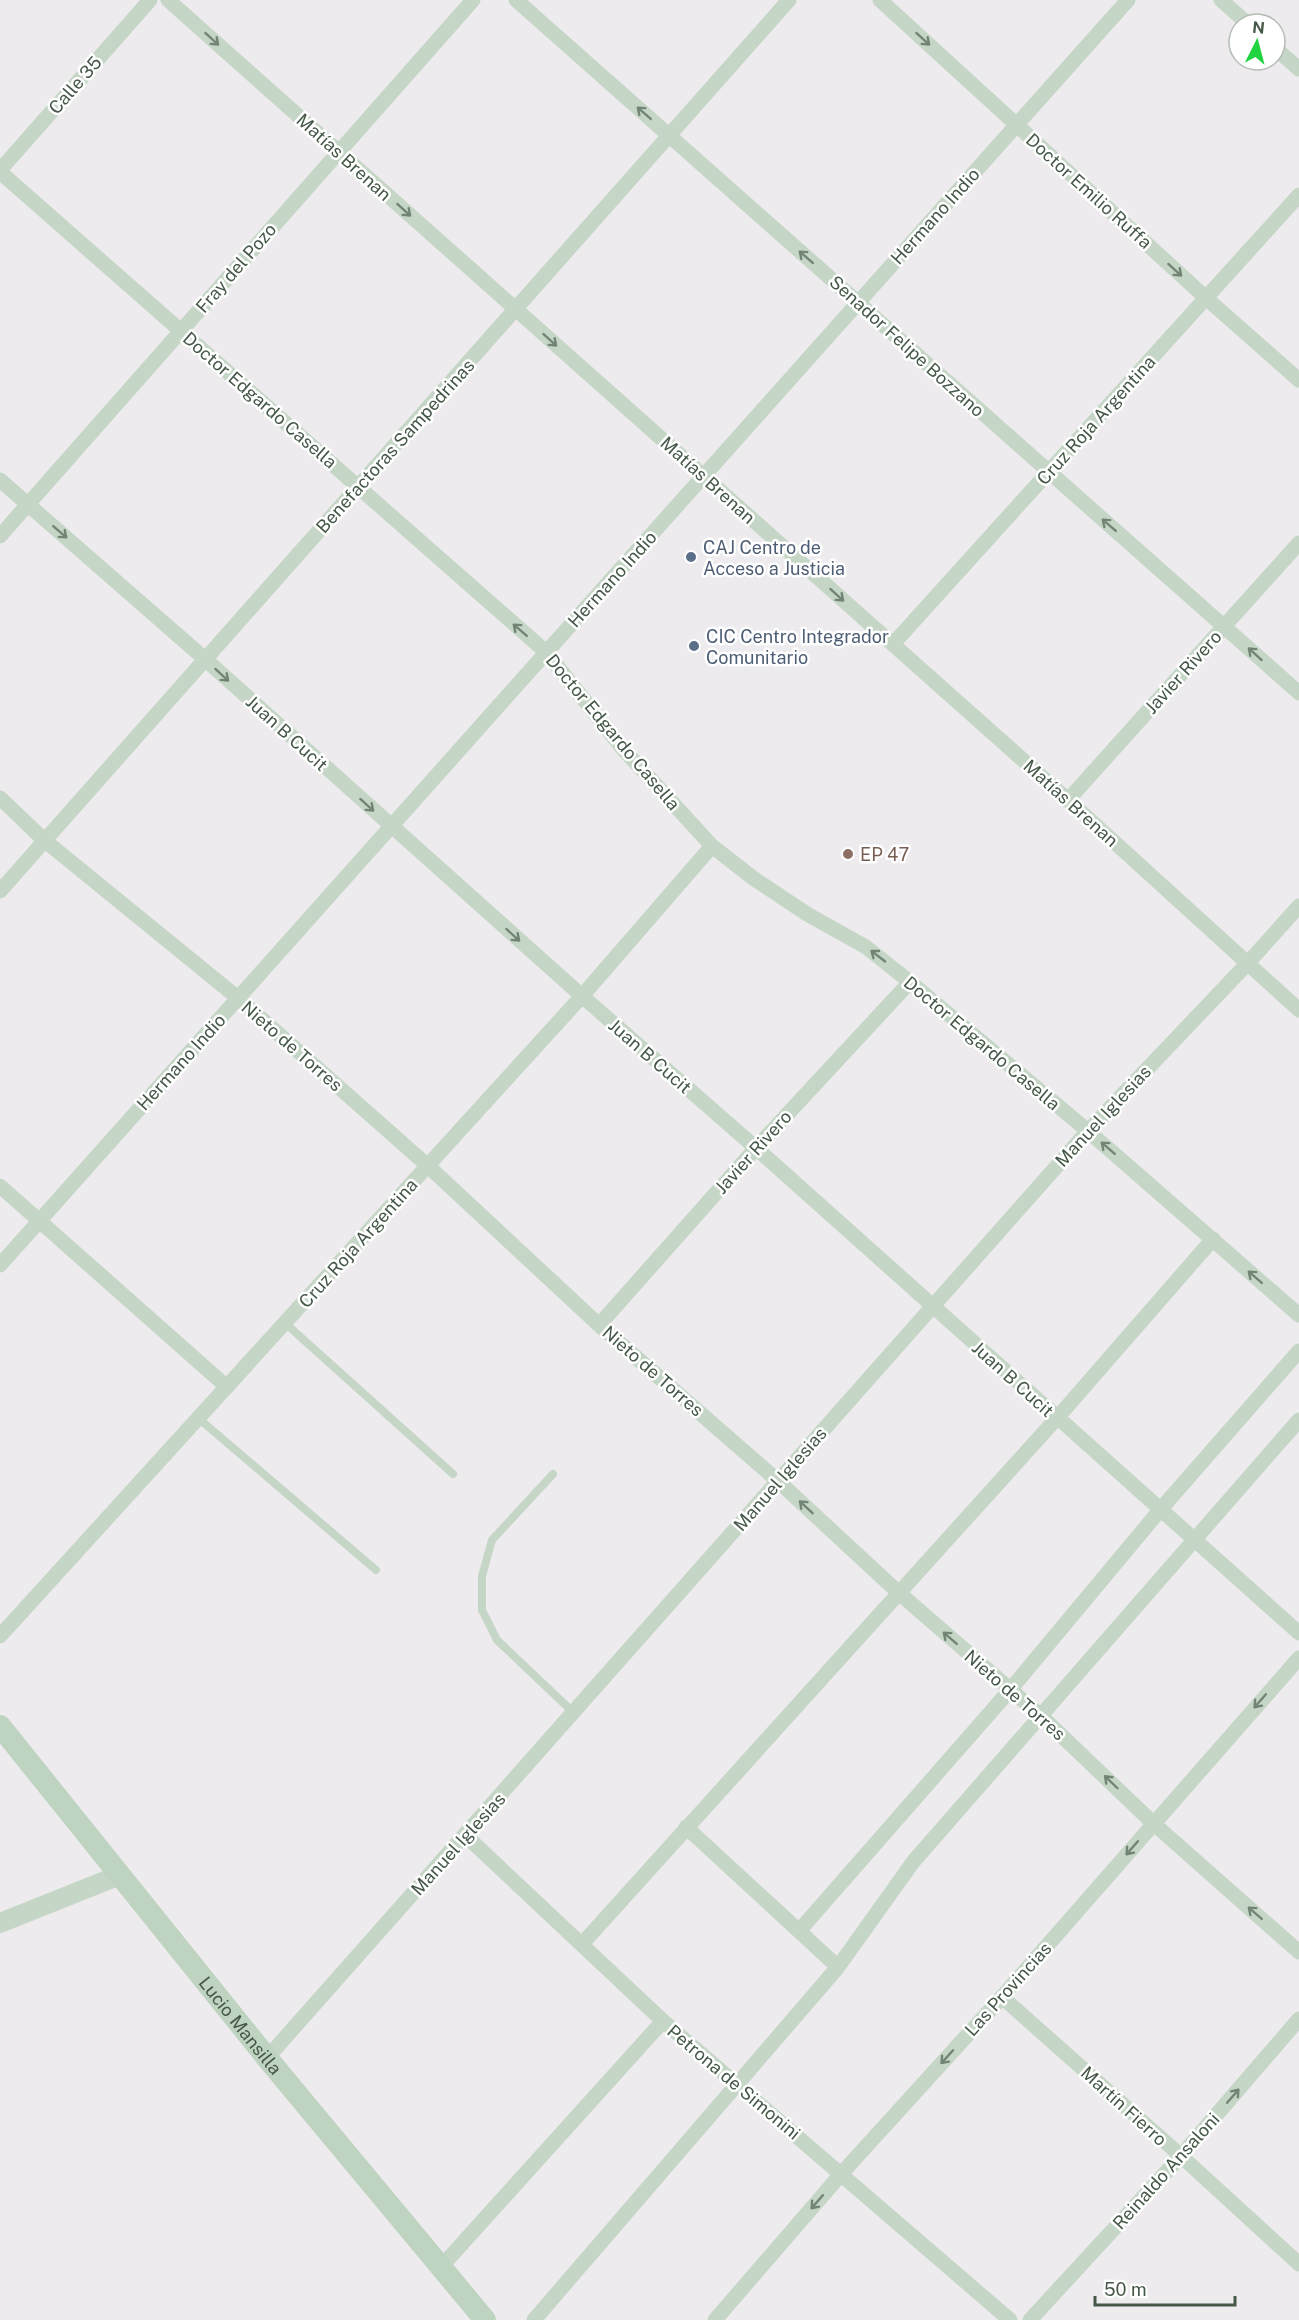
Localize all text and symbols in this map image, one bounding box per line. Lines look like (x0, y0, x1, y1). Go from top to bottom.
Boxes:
north arrow (1227, 12, 1287, 72)
text: N (1251, 17, 1266, 38)
one-way arrow (204, 32, 219, 46)
one-way arrow (915, 32, 930, 46)
street label: Calle 35 (44, 52, 106, 118)
one-way arrow (637, 106, 652, 120)
street label: Matías Brenan (292, 109, 396, 205)
street label: Doctor Emilio Ruffa (1022, 129, 1156, 253)
street label: Hermano Indio (886, 164, 984, 268)
one-way arrow (396, 203, 411, 217)
street label: Fray del Pozo (191, 219, 281, 317)
one-way arrow (798, 250, 814, 263)
one-way arrow (1168, 263, 1183, 277)
street label: Senador Felipe Bozzano (825, 271, 989, 421)
street label: Doctor Edgardo Casella (179, 327, 341, 473)
one-way arrow (542, 333, 557, 347)
street label: Cruz Roja Argentina (1032, 351, 1160, 489)
street label: Benefactoras Sampedrinas (312, 355, 478, 537)
street label: Matías Brenan (656, 432, 760, 528)
one-way arrow (1102, 518, 1117, 532)
one-way arrow (52, 526, 68, 539)
street label: Hermano Indio (563, 527, 661, 631)
place label: CAJ Centro de Acceso a Justicia (703, 537, 845, 579)
marker: CAJ Centro de Acceso a Justicia (684, 550, 698, 564)
one-way arrow (829, 588, 844, 602)
one-way arrow (513, 623, 528, 637)
place label: CIC Centro Integrador Comunitario (706, 626, 889, 668)
street label: Javier Rivero (1140, 626, 1226, 718)
marker: CIC Centro Integrador Comunitario (687, 639, 701, 653)
one-way arrow (1248, 647, 1263, 661)
street label: Doctor Edgardo Casella (542, 650, 684, 814)
one-way arrow (214, 668, 229, 682)
street label: Juan B Cucit (242, 691, 332, 775)
street label: Matías Brenan (1019, 755, 1123, 851)
one-way arrow (359, 798, 374, 812)
place label: EP 47 (860, 844, 909, 865)
marker: EP 47 (841, 847, 855, 861)
one-way arrow (505, 928, 520, 942)
one-way arrow (870, 950, 886, 963)
street label: Doctor Edgardo Casella (900, 972, 1064, 1114)
street label: Nieto de Torres (237, 996, 347, 1096)
street label: Hermano Indio (132, 1010, 230, 1114)
street label: Juan B Cucit (604, 1014, 696, 1098)
street label: Manuel Iglesias (1051, 1061, 1155, 1171)
street label: Javier Rivero (710, 1106, 796, 1198)
one-way arrow (1100, 1142, 1116, 1155)
street label: Cruz Roja Argentina (294, 1174, 422, 1312)
one-way arrow (1248, 1270, 1263, 1284)
street label: Nieto de Torres (598, 1321, 708, 1421)
street label: Juan B Cucit (968, 1337, 1058, 1421)
street label: Manuel Iglesias (729, 1423, 831, 1535)
one-way arrow (799, 1500, 814, 1514)
one-way arrow (943, 1631, 958, 1645)
street label: Nieto de Torres (960, 1645, 1070, 1745)
one-way arrow (1253, 1694, 1267, 1709)
one-way arrow (1103, 1775, 1118, 1790)
street label: Manuel Iglesias (407, 1788, 509, 1900)
one-way arrow (1125, 1840, 1138, 1856)
one-way arrow (1248, 1906, 1263, 1920)
street label: Las Provincias (960, 1938, 1056, 2040)
street label: Lucio Mansilla (195, 1972, 287, 2078)
street label: Petrona de Simonini (663, 2020, 805, 2144)
one-way arrow (940, 2050, 954, 2065)
street label: Martín Fierro (1077, 2062, 1171, 2150)
one-way arrow (1226, 2089, 1240, 2104)
street label: Reinaldo Ansaloni (1108, 2108, 1224, 2234)
one-way arrow (810, 2194, 824, 2209)
scale bar (1095, 2269, 1234, 2307)
text: 50 m (1104, 2279, 1147, 2300)

